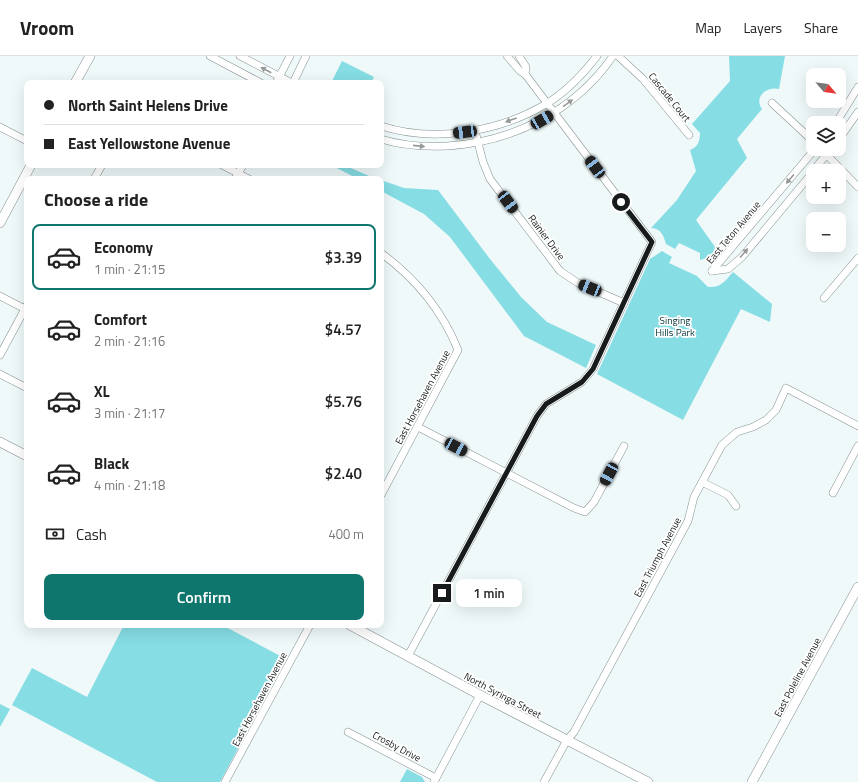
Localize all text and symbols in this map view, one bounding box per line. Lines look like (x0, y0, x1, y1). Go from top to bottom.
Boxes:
text: Vroom (20, 13, 74, 42)
text: Map (695, 17, 721, 38)
text: Layers (743, 17, 782, 38)
text: Share (804, 17, 838, 38)
one-way arrow (261, 66, 272, 73)
north arrow (806, 68, 846, 108)
map controls (806, 68, 846, 252)
street label: Cascade Court (645, 69, 695, 126)
text: North Saint Helens Drive (68, 94, 228, 117)
one-way arrow (562, 99, 573, 107)
car (529, 109, 555, 131)
button: layers (806, 116, 846, 156)
one-way arrow (504, 117, 516, 123)
car (452, 125, 478, 139)
text: East Yellowstone Avenue (68, 132, 230, 155)
one-way arrow (413, 143, 425, 150)
car (583, 154, 607, 180)
button: + (806, 164, 846, 204)
one-way arrow (785, 173, 794, 184)
text: Choose a ride (44, 186, 148, 213)
car (496, 189, 520, 215)
route start (612, 193, 630, 211)
street label: East Teton Avenue (703, 198, 764, 267)
street label: Rainier Drive (525, 211, 569, 263)
button: − (806, 212, 846, 252)
text: Economy (94, 236, 153, 259)
icon: car (46, 239, 82, 275)
text: $3.39 (325, 246, 362, 269)
one-way arrow (740, 248, 749, 259)
text: 1 min · 21:15 (94, 259, 165, 279)
car (577, 278, 603, 298)
text: Comfort (94, 308, 147, 331)
icon: car (46, 311, 82, 347)
park label: Singing Hills Park (655, 313, 695, 340)
text: $4.57 (325, 318, 362, 341)
text: 2 min · 21:16 (94, 331, 165, 351)
street label: East Horsehaven Avenue (391, 347, 454, 447)
text: XL (94, 380, 110, 403)
icon: car (46, 383, 82, 419)
text: $5.76 (325, 390, 362, 413)
text: 3 min · 21:17 (94, 403, 165, 423)
car (443, 436, 469, 458)
text: Black (94, 452, 129, 475)
icon: car (46, 455, 82, 491)
car (598, 461, 620, 487)
text: $2.40 (325, 462, 362, 485)
text: 4 min · 21:18 (94, 475, 165, 495)
street label: East Triumph Avenue (630, 515, 685, 600)
icon: cash (44, 523, 66, 545)
text: Cash (76, 523, 107, 546)
text: 400 m (328, 524, 364, 544)
button: Confirm (44, 574, 364, 620)
callout: 1 min (456, 579, 522, 607)
text: 1 min (473, 583, 505, 603)
route end (433, 584, 451, 602)
street label: East Poleline Avenue (770, 635, 825, 720)
street label: East Horsehaven Avenue (228, 649, 291, 749)
street label: North Syringa Street (461, 669, 545, 722)
street label: Crosby Drive (370, 727, 424, 765)

